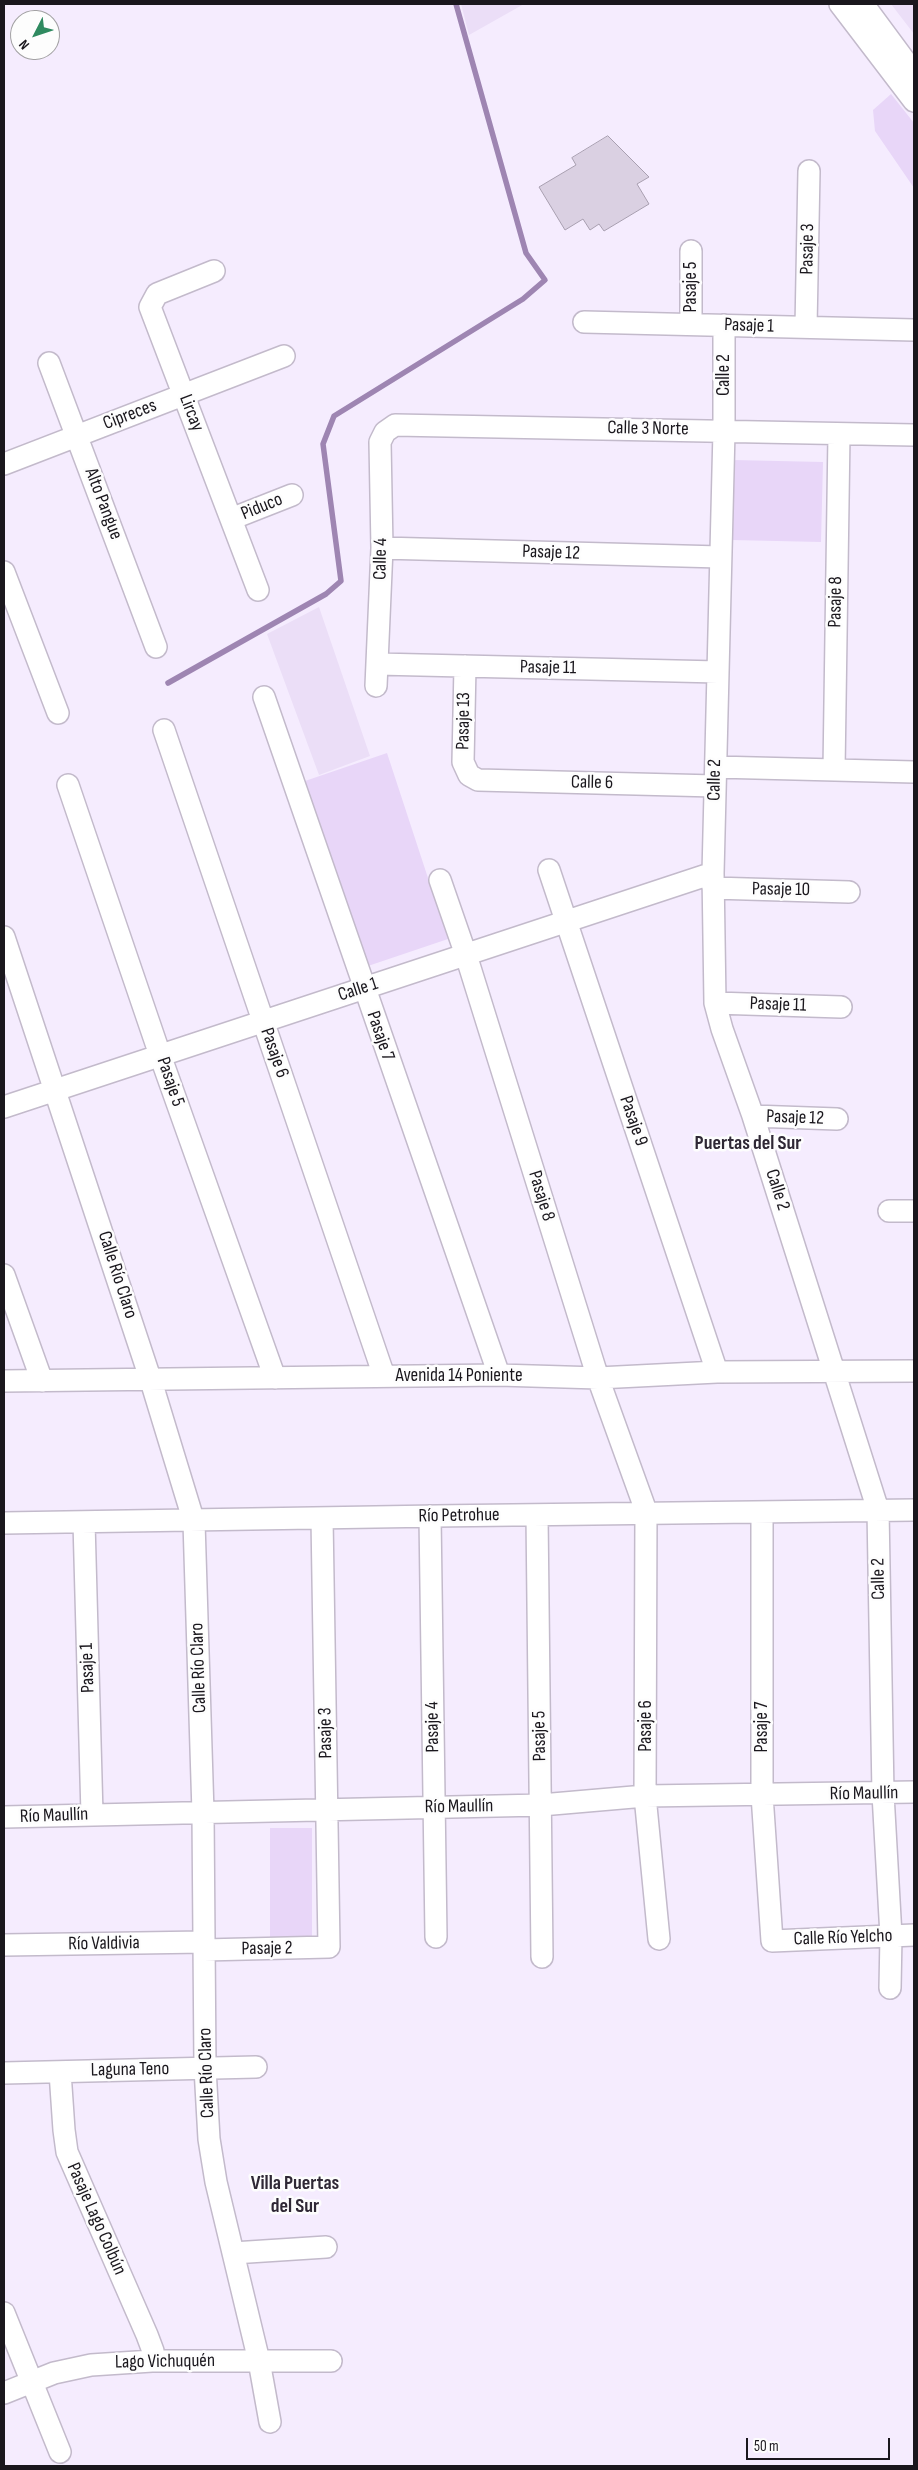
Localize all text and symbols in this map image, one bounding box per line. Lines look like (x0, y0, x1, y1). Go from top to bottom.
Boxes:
north arrow (10, 10, 60, 60)
text: N (15, 36, 33, 53)
street label: Pasaje 3 (796, 223, 820, 275)
street label: Pasaje 5 (680, 262, 702, 312)
street label: Pasaje 1 (724, 314, 774, 338)
street label: Calle 2 (713, 354, 735, 396)
street label: Lircay (174, 391, 208, 435)
street label: Cipreces (100, 394, 160, 436)
street label: Calle 3 Norte (607, 417, 689, 441)
street label: Alto Pangue (79, 465, 127, 543)
street label: Piduco (238, 488, 286, 526)
street label: Calle 4 (369, 538, 393, 580)
street label: Pasaje 12 (522, 541, 580, 565)
street label: Pasaje 8 (824, 576, 848, 628)
street label: Pasaje 11 (520, 656, 576, 680)
street label: Pasaje 13 (452, 692, 476, 750)
street label: Calle 2 (703, 759, 727, 801)
street label: Calle 6 (571, 771, 613, 795)
street label: Pasaje 10 (752, 878, 810, 902)
street label: Calle 1 (335, 973, 381, 1007)
street label: Pasaje 11 (749, 993, 807, 1017)
street label: Pasaje 7 (361, 1008, 399, 1064)
street label: Pasaje 6 (255, 1025, 293, 1081)
street label: Pasaje 5 (151, 1054, 189, 1110)
street label: Pasaje 9 (614, 1093, 652, 1149)
street label: Pasaje 12 (766, 1106, 824, 1130)
district label: Puertas del Sur (695, 1132, 801, 1156)
street label: Calle 2 (760, 1167, 794, 1213)
street label: Pasaje 8 (523, 1168, 559, 1224)
street label: Calle Río Claro (92, 1229, 142, 1321)
street label: Avenida 14 Poniente (395, 1365, 523, 1387)
street label: Río Petrohue (418, 1504, 500, 1528)
street label: Calle 2 (867, 1558, 891, 1600)
street label: Calle Río Claro (186, 1623, 212, 1713)
street label: Pasaje 1 (76, 1643, 100, 1693)
street label: Pasaje 6 (635, 1700, 657, 1752)
street label: Pasaje 4 (421, 1701, 445, 1753)
street label: Pasaje 7 (751, 1702, 773, 1752)
street label: Pasaje 3 (314, 1707, 338, 1759)
street label: Pasaje 5 (528, 1710, 552, 1762)
street label: Río Maullín (830, 1782, 898, 1806)
street label: Río Maullín (425, 1795, 493, 1819)
street label: Río Maullín (19, 1803, 89, 1829)
street label: Calle Río Yelcho (793, 1925, 893, 1951)
street label: Río Valdivia (68, 1932, 140, 1956)
street label: Pasaje 2 (241, 1937, 293, 1961)
street label: Calle Río Claro (194, 2028, 220, 2118)
street label: Laguna Teno (91, 2058, 169, 2082)
street label: Pasaje Lago Colbún (61, 2159, 131, 2279)
district label: Villa Puertas del Sur (251, 2172, 339, 2219)
street label: Lago Vichuquén (115, 2350, 215, 2374)
scale bar (748, 2428, 892, 2460)
text: 50 m (754, 2437, 779, 2456)

